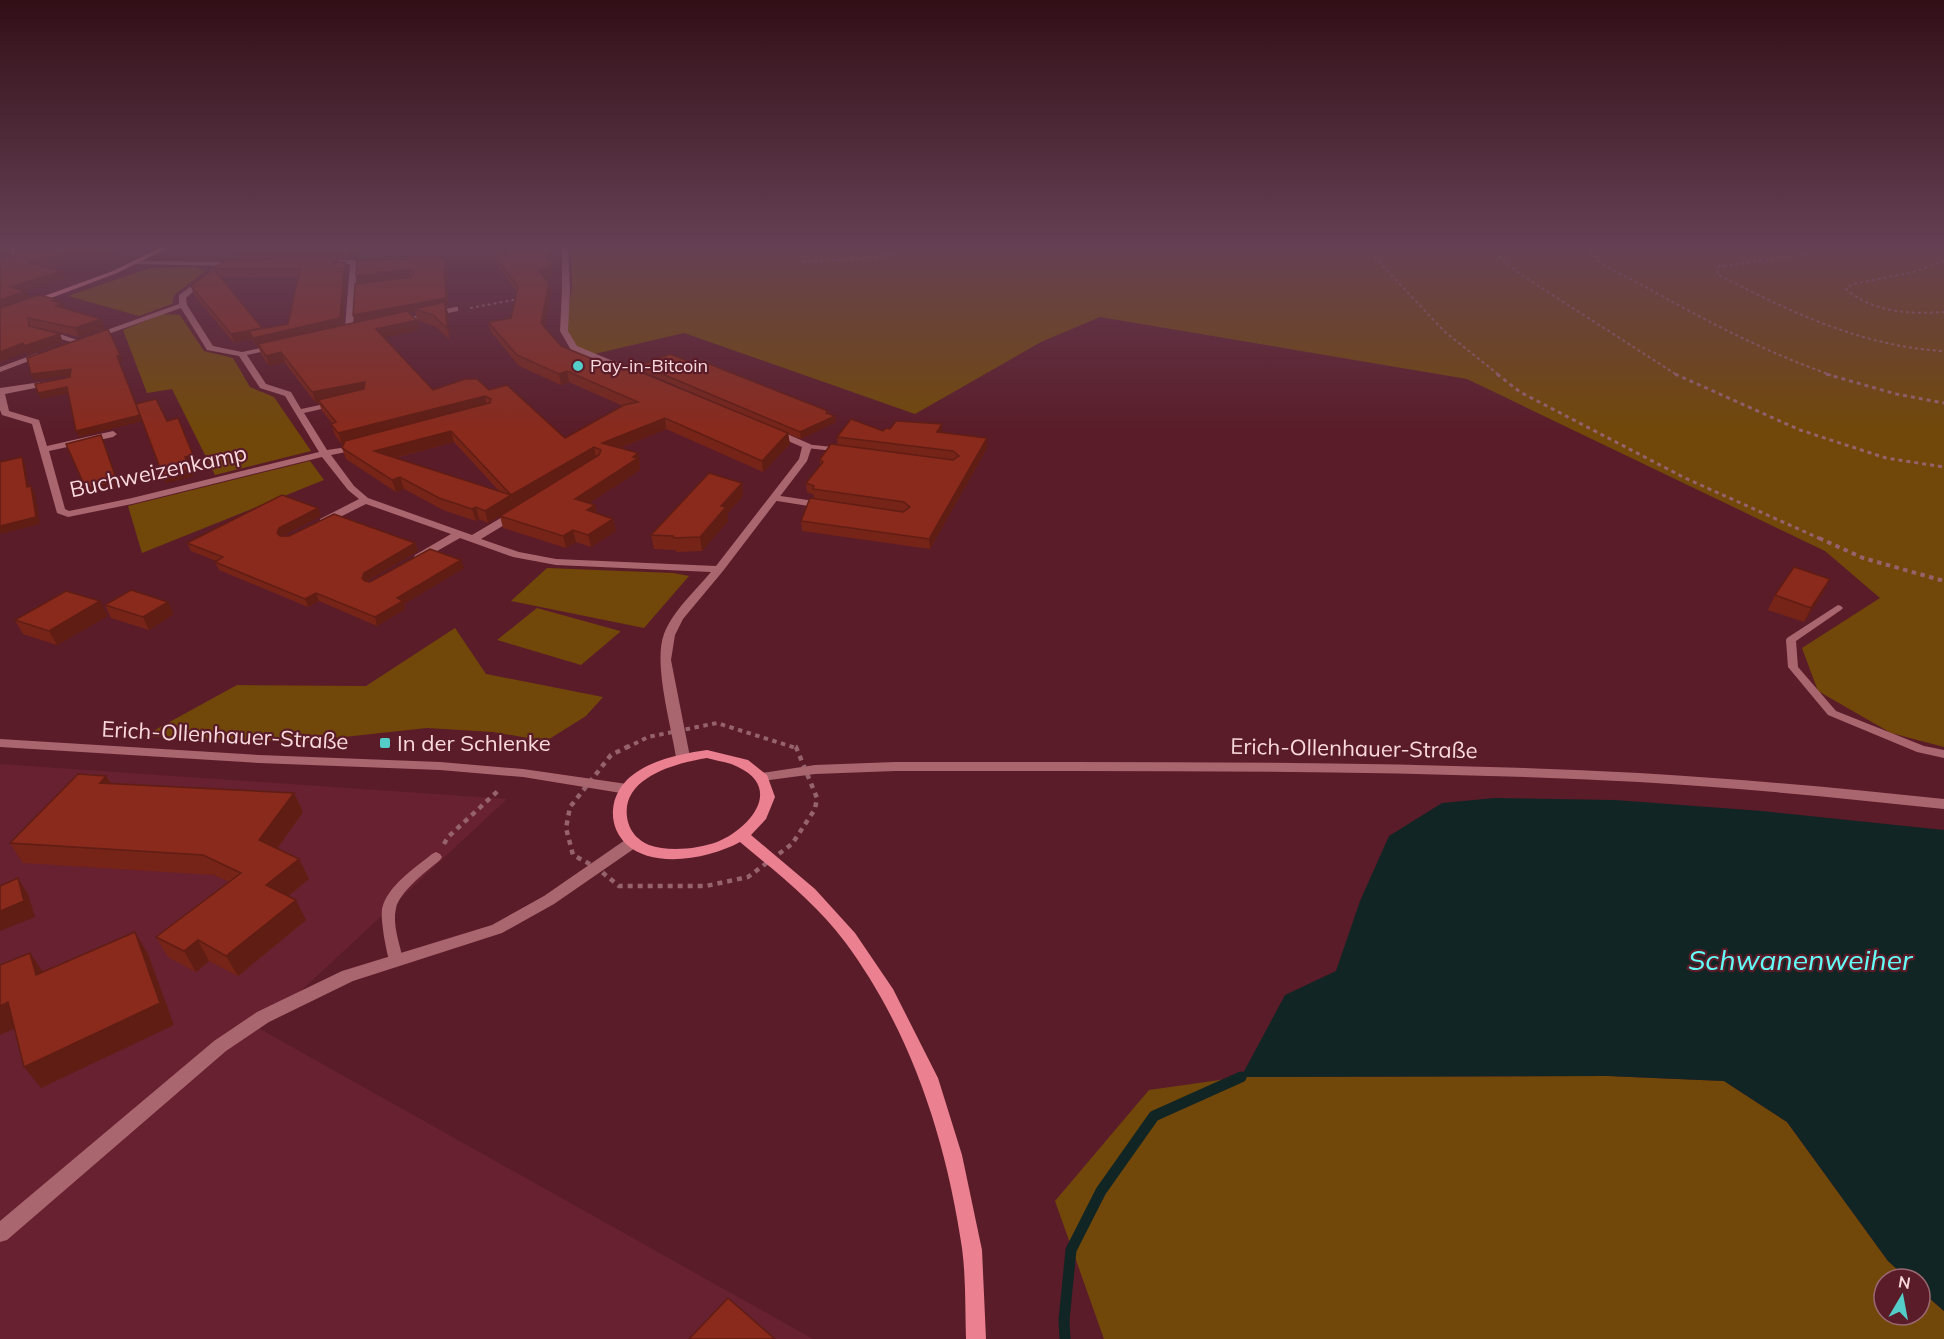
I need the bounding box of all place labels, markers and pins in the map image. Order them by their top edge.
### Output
place label: Pay-in-Bitcoin [590,354,708,377]
marker: Pay-in-Bitcoin [571,359,585,373]
place label: In der Schlenke [397,729,551,757]
marker: In der Schlenke [378,736,392,750]

